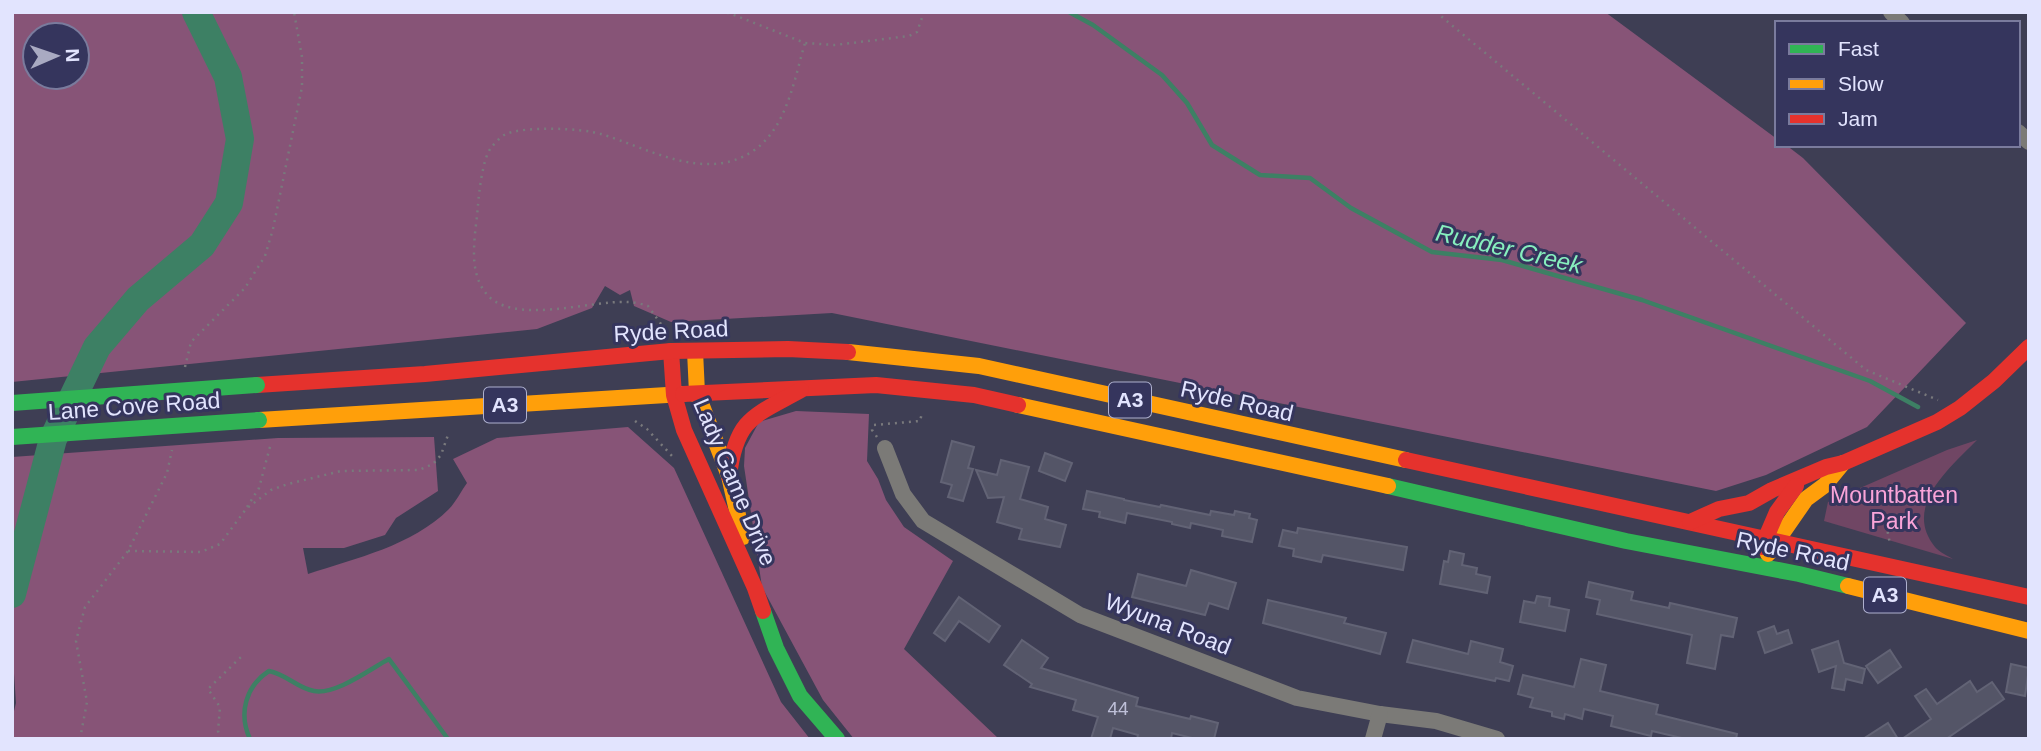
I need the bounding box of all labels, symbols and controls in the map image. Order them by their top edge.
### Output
north arrow [21,21,91,91]
legend [1775,21,2020,147]
text: Fast [1838,37,1879,60]
text: N [62,48,83,63]
text: Slow [1838,72,1884,95]
text: Jam [1838,107,1878,130]
water label: Rudder Creek [1433,219,1587,279]
street label: Ryde Road [613,315,729,347]
street label: Ryde Road [1178,375,1296,427]
road number: A3 [1109,382,1151,418]
street label: Lane Cove Road [47,387,221,425]
road number: A3 [484,388,526,422]
street label: Lady Game Drive [688,395,782,569]
park label: Mountbatten Park [1830,482,1958,534]
street label: Ryde Road [1734,526,1852,576]
road number: A3 [1864,578,1906,612]
street label: Wyuna Road [1101,588,1235,660]
house number: 44 [1107,698,1129,719]

